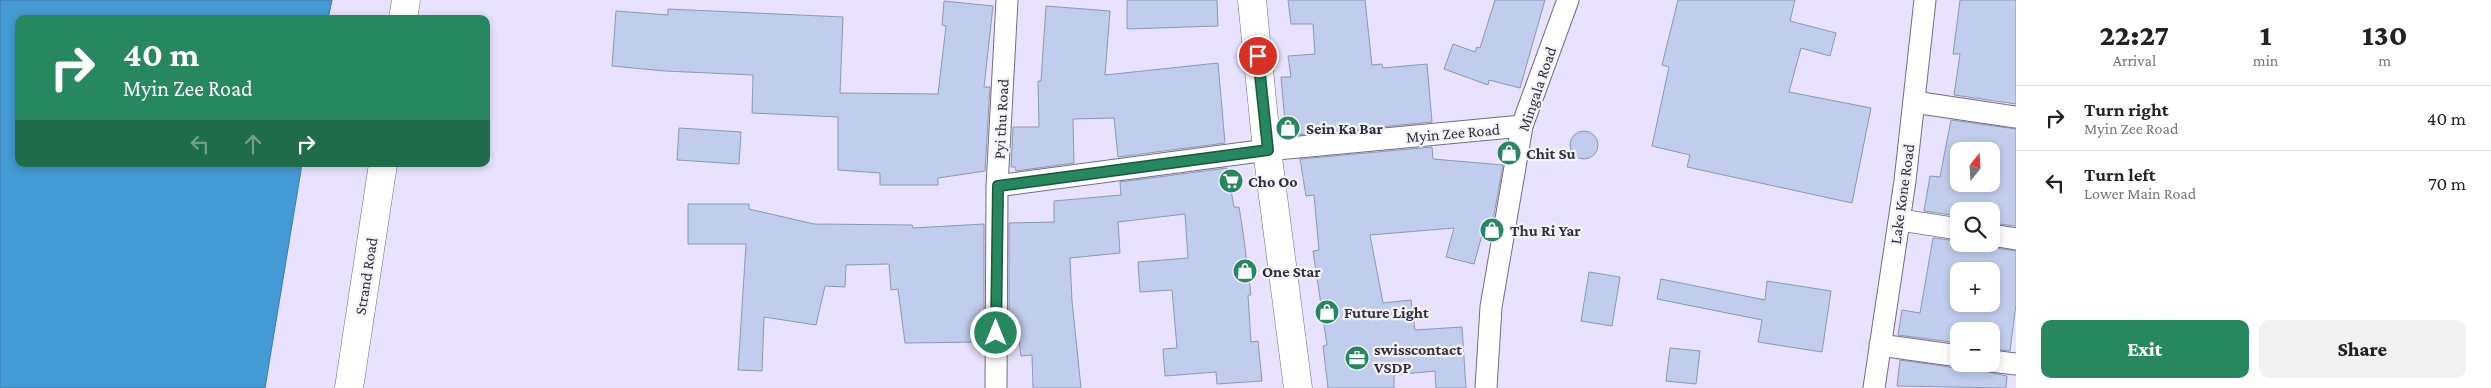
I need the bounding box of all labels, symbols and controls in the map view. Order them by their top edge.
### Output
text: 22:27 [2100,18,2169,51]
text: 1 [2260,18,2271,51]
text: 130 [2362,18,2407,51]
icon: right [40,35,105,100]
text: 40 m [123,35,200,74]
pin [1237,35,1279,77]
icon: arrive [1244,42,1272,70]
street label: Mingala Road [1515,44,1561,134]
text: Arrival [2113,52,2156,69]
text: min [2253,52,2278,69]
text: m [2378,52,2391,69]
text: Myin Zee Road [123,76,253,101]
street label: Pyi thu Road [990,78,1013,160]
text: Turn right [2084,99,2169,120]
icon: right [2041,104,2069,132]
text: 40 m [2427,108,2466,129]
shop icon: Sein Ka Bar [1275,115,1301,141]
place label: Sein Ka Bar [1306,120,1383,137]
street label: Myin Zee Road [1405,120,1501,147]
text: Myin Zee Road [2084,120,2178,137]
icon: left [186,130,214,158]
icon: ahead [239,130,267,158]
icon: right [292,130,320,158]
shop icon: Chit Su [1496,140,1522,166]
street label: Lake Kone Road [1887,142,1918,245]
north arrow [1950,142,2000,192]
map controls [1950,142,2000,372]
place label: Chit Su [1526,145,1575,162]
text: Turn left [2084,164,2156,185]
supermarket icon: Cho Oo [1218,168,1244,194]
icon: left [2041,169,2069,197]
place label: Cho Oo [1248,173,1298,190]
text: 70 m [2428,173,2466,194]
text: Lower Main Road [2084,185,2196,202]
button: search [1950,202,2000,252]
shop icon: Thu Ri Yar [1479,217,1505,243]
place label: Thu Ri Yar [1510,222,1581,239]
street label: Strand Road [352,236,381,316]
shop icon: One Star [1232,258,1258,284]
button: + [1950,262,2000,312]
place label: One Star [1262,263,1321,280]
shop icon: Future Light [1314,299,1340,325]
place label: Future Light [1344,304,1429,321]
position arrow [969,306,1021,358]
button: Exit [2041,320,2249,378]
button: Share [2259,320,2466,378]
button: − [1950,322,2000,372]
place label: swisscontact VSDP [1373,341,1462,376]
office icon: swisscontact VSDP [1344,345,1370,371]

